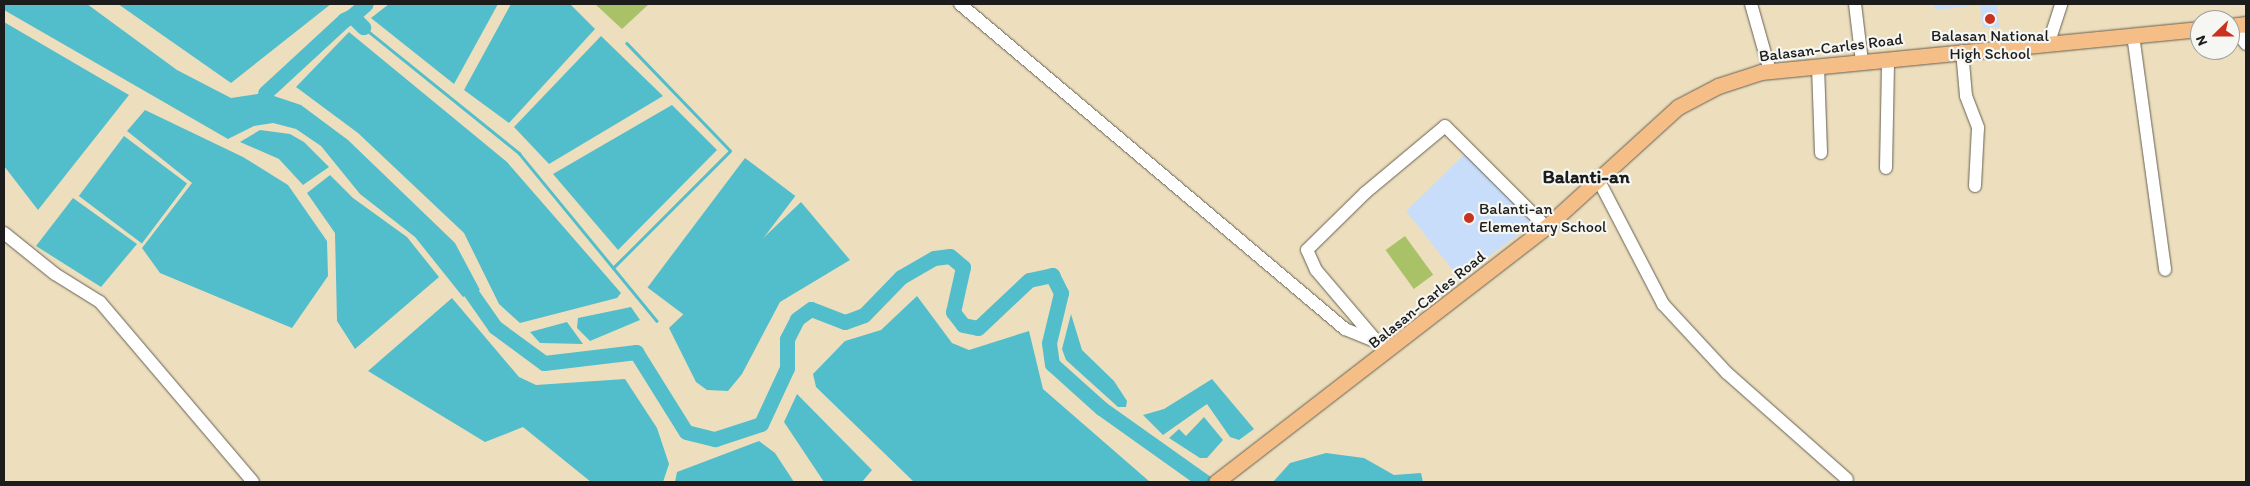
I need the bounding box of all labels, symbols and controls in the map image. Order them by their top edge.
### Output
north arrow [2190,10,2240,60]
marker: Balasan National High School [1984,13,1996,25]
place label: Balasan National High School [1931,26,2049,64]
street label: Balasan-Carles Road [1758,30,1904,66]
text: N [2192,33,2211,48]
district label: Balanti-an [1542,166,1630,188]
place label: Balanti-an Elementary School [1479,199,1607,237]
marker: Balanti-an Elementary School [1463,212,1475,224]
street label: Balasan-Carles Road [1365,247,1489,353]

